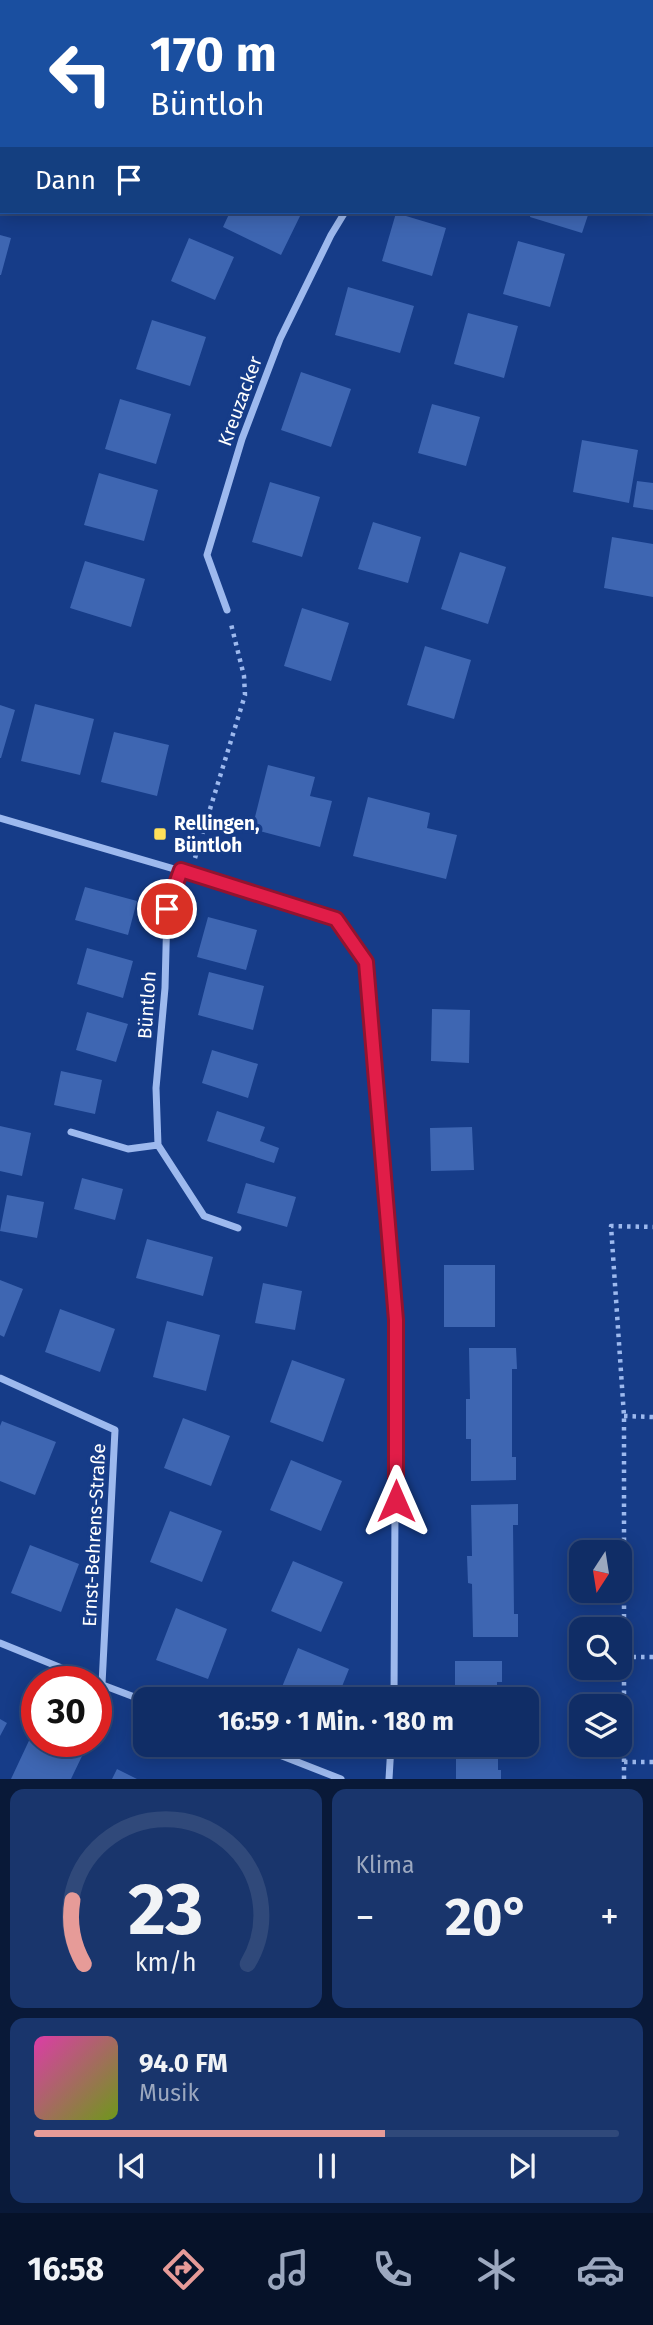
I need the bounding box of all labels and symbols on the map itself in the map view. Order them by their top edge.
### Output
street label: Kreuzacker [213,352,267,449]
place label: Rellingen, Büntloh [174,812,260,857]
marker: Rellingen, Büntloh [152,826,168,842]
pin [137,879,197,939]
street label: Büntloh [133,970,161,1040]
street label: Ernst-Behrens-Straße [78,1443,110,1627]
position arrow [359,1464,433,1538]
north arrow [569,1540,632,1603]
speed limit sign: 30 [21,1666,112,1757]

